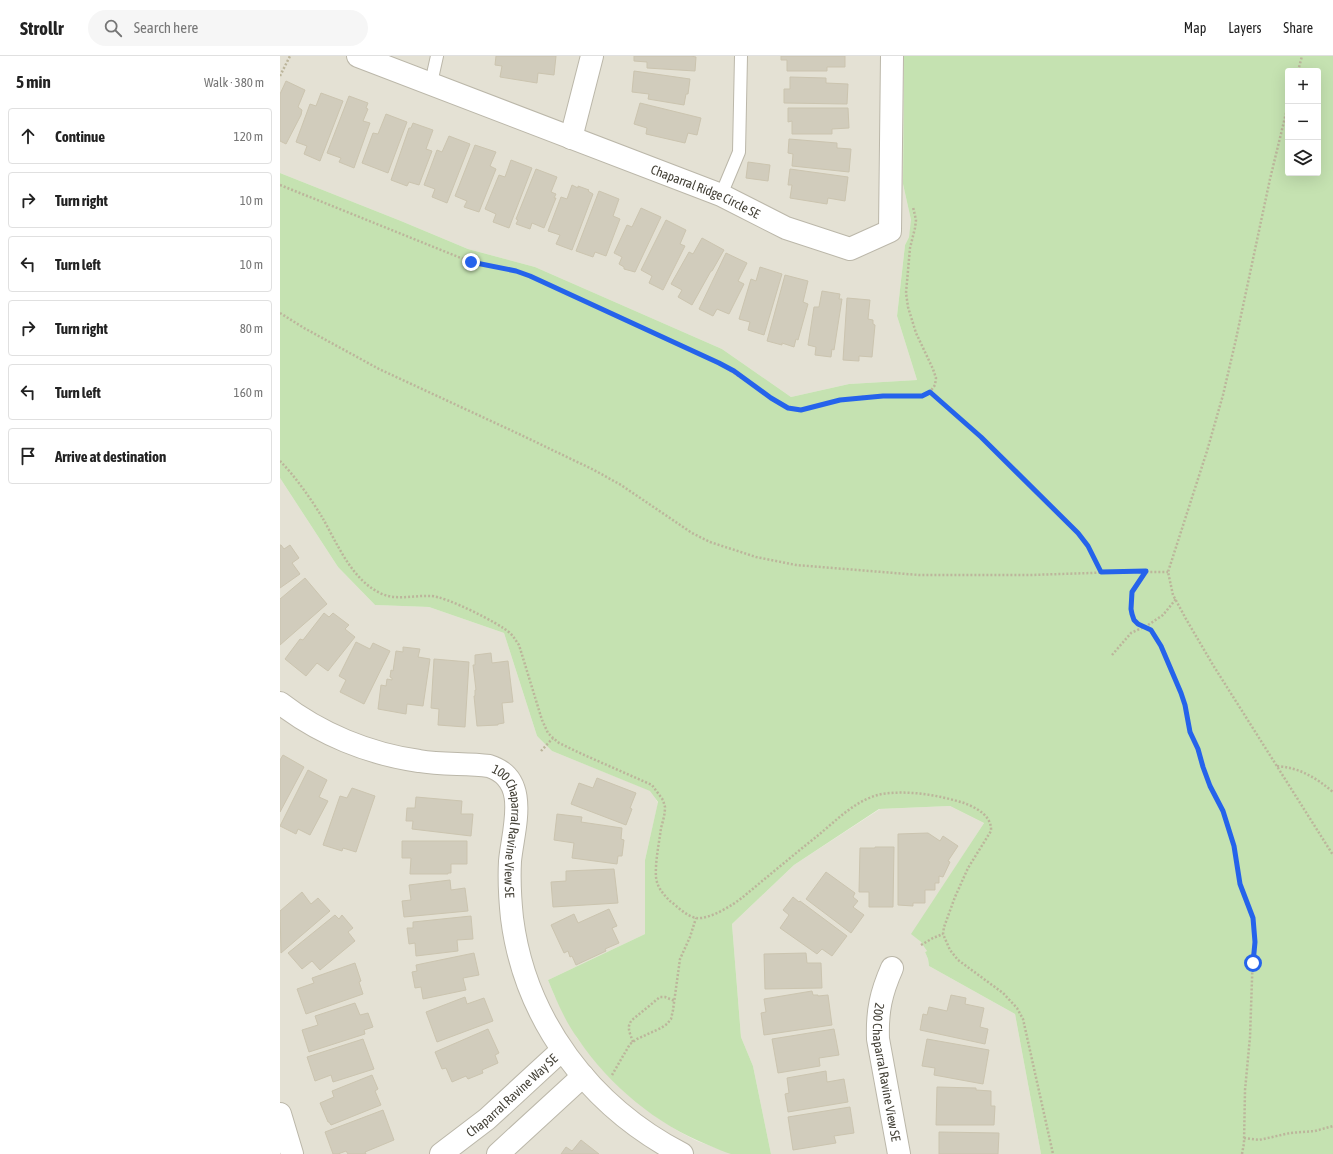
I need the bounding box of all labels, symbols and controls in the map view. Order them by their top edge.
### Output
search box [88,10,368,46]
text: Strollr [20,17,64,39]
icon: search [102,17,124,39]
text: Search here [134,19,198,36]
text: Map [1184,20,1206,36]
text: Layers [1228,20,1261,36]
text: Share [1283,20,1313,36]
map controls [1285,68,1321,176]
button: + [1285,68,1321,104]
text: 5 min [16,72,51,92]
text: Walk · 380 m [204,75,264,90]
button: − [1285,104,1321,140]
icon: ahead [17,125,39,147]
text: Continue [55,128,105,145]
text: 120 m [234,129,263,144]
button: layers [1285,140,1321,176]
street label: Chaparral Ridge Circle SE [649,162,763,222]
icon: right [17,189,39,211]
text: Turn right [55,192,108,209]
text: 10 m [240,193,263,208]
icon: left [17,253,39,275]
route end [462,253,480,271]
text: Turn left [55,256,101,273]
text: 10 m [240,257,263,272]
icon: right [17,317,39,339]
text: Turn right [55,320,108,337]
text: 80 m [240,321,263,336]
icon: left [17,381,39,403]
text: Turn left [55,384,101,401]
text: 160 m [234,385,263,400]
icon: arrive [17,445,39,467]
text: Arrive at destination [55,448,166,465]
street label: 100 Chaparral Ravine View SE [490,761,523,899]
route start [1244,954,1262,972]
street label: 200 Chaparral Ravine View SE [870,1002,904,1143]
street label: Chaparral Ravine Way SE [463,1051,561,1140]

